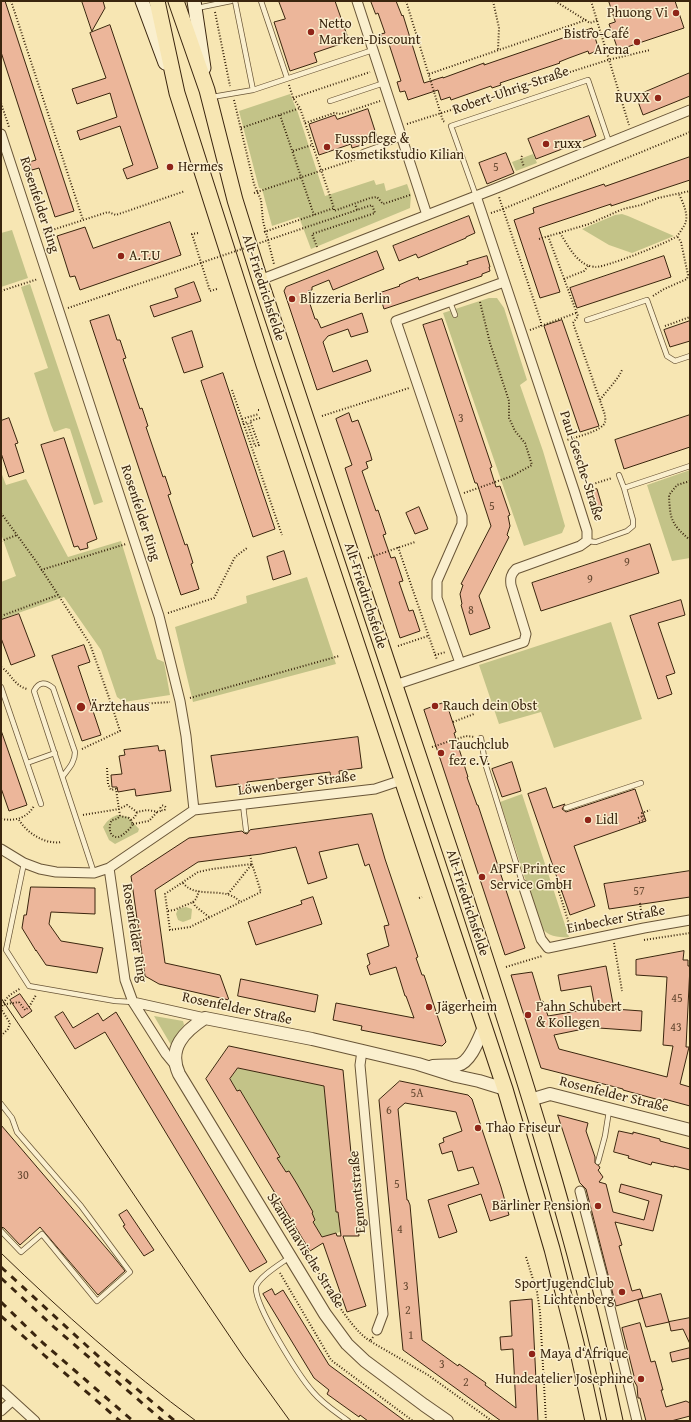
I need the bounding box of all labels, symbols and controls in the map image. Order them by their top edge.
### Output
place label: Phuong Vi [607,5,668,21]
marker: Phuong Vi [671,8,681,18]
place label: Netto Marken-Discount [319,16,421,48]
place label: Bistro-Café Arena [564,26,629,58]
marker: Netto Marken-Discount [306,27,316,37]
marker: Bistro-Café Arena [632,37,642,47]
street label: Robert-Uhrig-Straße [451,63,571,119]
place label: RUXX [615,90,650,106]
marker: RUXX [653,93,663,103]
place label: Fusspflege & Kosmetikstudio Kilian [335,131,464,164]
place label: ruxx [554,136,582,152]
marker: ruxx [541,139,551,149]
marker: Fusspflege & Kosmetikstudio Kilian [322,142,332,152]
street label: Rosenfelder Ring [16,155,62,255]
place label: Hermes [178,159,223,175]
house number: 5 [493,161,499,175]
marker: Hermes [165,162,175,172]
street label: Alt-Friedrichsfelde [238,233,288,343]
place label: A.T.U [129,248,160,264]
marker: A.T.U [116,251,126,261]
place label: Blizzeria Berlin [300,291,390,307]
marker: Blizzeria Berlin [287,294,297,304]
street label: Paul-Gesche-Straße [555,409,607,523]
house number: 3 [458,412,464,426]
street label: Rosenfelder Ring [117,463,163,563]
house number: 5 [489,500,495,514]
street label: Alt-Friedrichsfelde [340,541,390,651]
house number: 9 [624,556,630,570]
house number: 9 [587,573,593,587]
house number: 8 [468,604,474,618]
place label: Rauch dein Obst [443,698,537,714]
place label: Ärztehaus [90,699,150,715]
marker: Ärztehaus [75,701,87,713]
marker: Rauch dein Obst [430,701,440,711]
place label: Tauchclub fez e.V. [449,737,509,770]
marker: Tauchclub fez e.V. [436,748,446,758]
street label: Löwenberger Straße [237,768,357,800]
place label: Lidl [596,812,618,828]
marker: Lidl [583,815,593,825]
street label: Alt-Friedrichsfelde [442,848,492,958]
place label: APSF Printec Service GmbH [490,861,572,894]
marker: APSF Printec Service GmbH [477,872,487,882]
street label: Rosenfelder Ring [118,882,150,984]
house number: 57 [633,885,645,899]
street label: Einbecker Straße [565,902,667,938]
street label: Rosenfelder Straße [181,989,293,1029]
house number: 45 [671,992,683,1006]
place label: Jägerheim [437,999,497,1015]
place label: Pahn Schubert & Kollegen [536,999,622,1032]
marker: Jägerheim [424,1002,434,1012]
marker: Pahn Schubert & Kollegen [523,1010,533,1020]
house number: 43 [670,1021,682,1035]
street label: Rosenfelder Straße [558,1073,670,1117]
house number: 5A [410,1087,424,1101]
house number: 6 [386,1104,392,1118]
place label: Thao Friseur [486,1120,561,1136]
marker: Thao Friseur [473,1123,483,1133]
street label: Egmontstraße [346,1150,370,1234]
house number: 30 [17,1169,29,1183]
house number: 5 [394,1178,400,1192]
street label: Skandinavische Straße [263,1190,347,1312]
place label: Bärliner Pension [492,1198,590,1214]
marker: Bärliner Pension [593,1201,603,1211]
house number: 4 [397,1223,403,1237]
place label: SportJugendClub Lichtenberg [515,1276,614,1308]
house number: 3 [403,1280,409,1294]
marker: SportJugendClub Lichtenberg [617,1287,627,1297]
house number: 2 [405,1304,411,1318]
house number: 1 [408,1329,414,1343]
place label: Maya d‘Afrique [540,1346,628,1362]
marker: Maya d‘Afrique [527,1349,537,1359]
house number: 3 [439,1358,445,1372]
place label: Hundeatelier Josephine [495,1371,633,1387]
marker: Hundeatelier Josephine [636,1374,646,1384]
house number: 2 [463,1376,469,1390]

